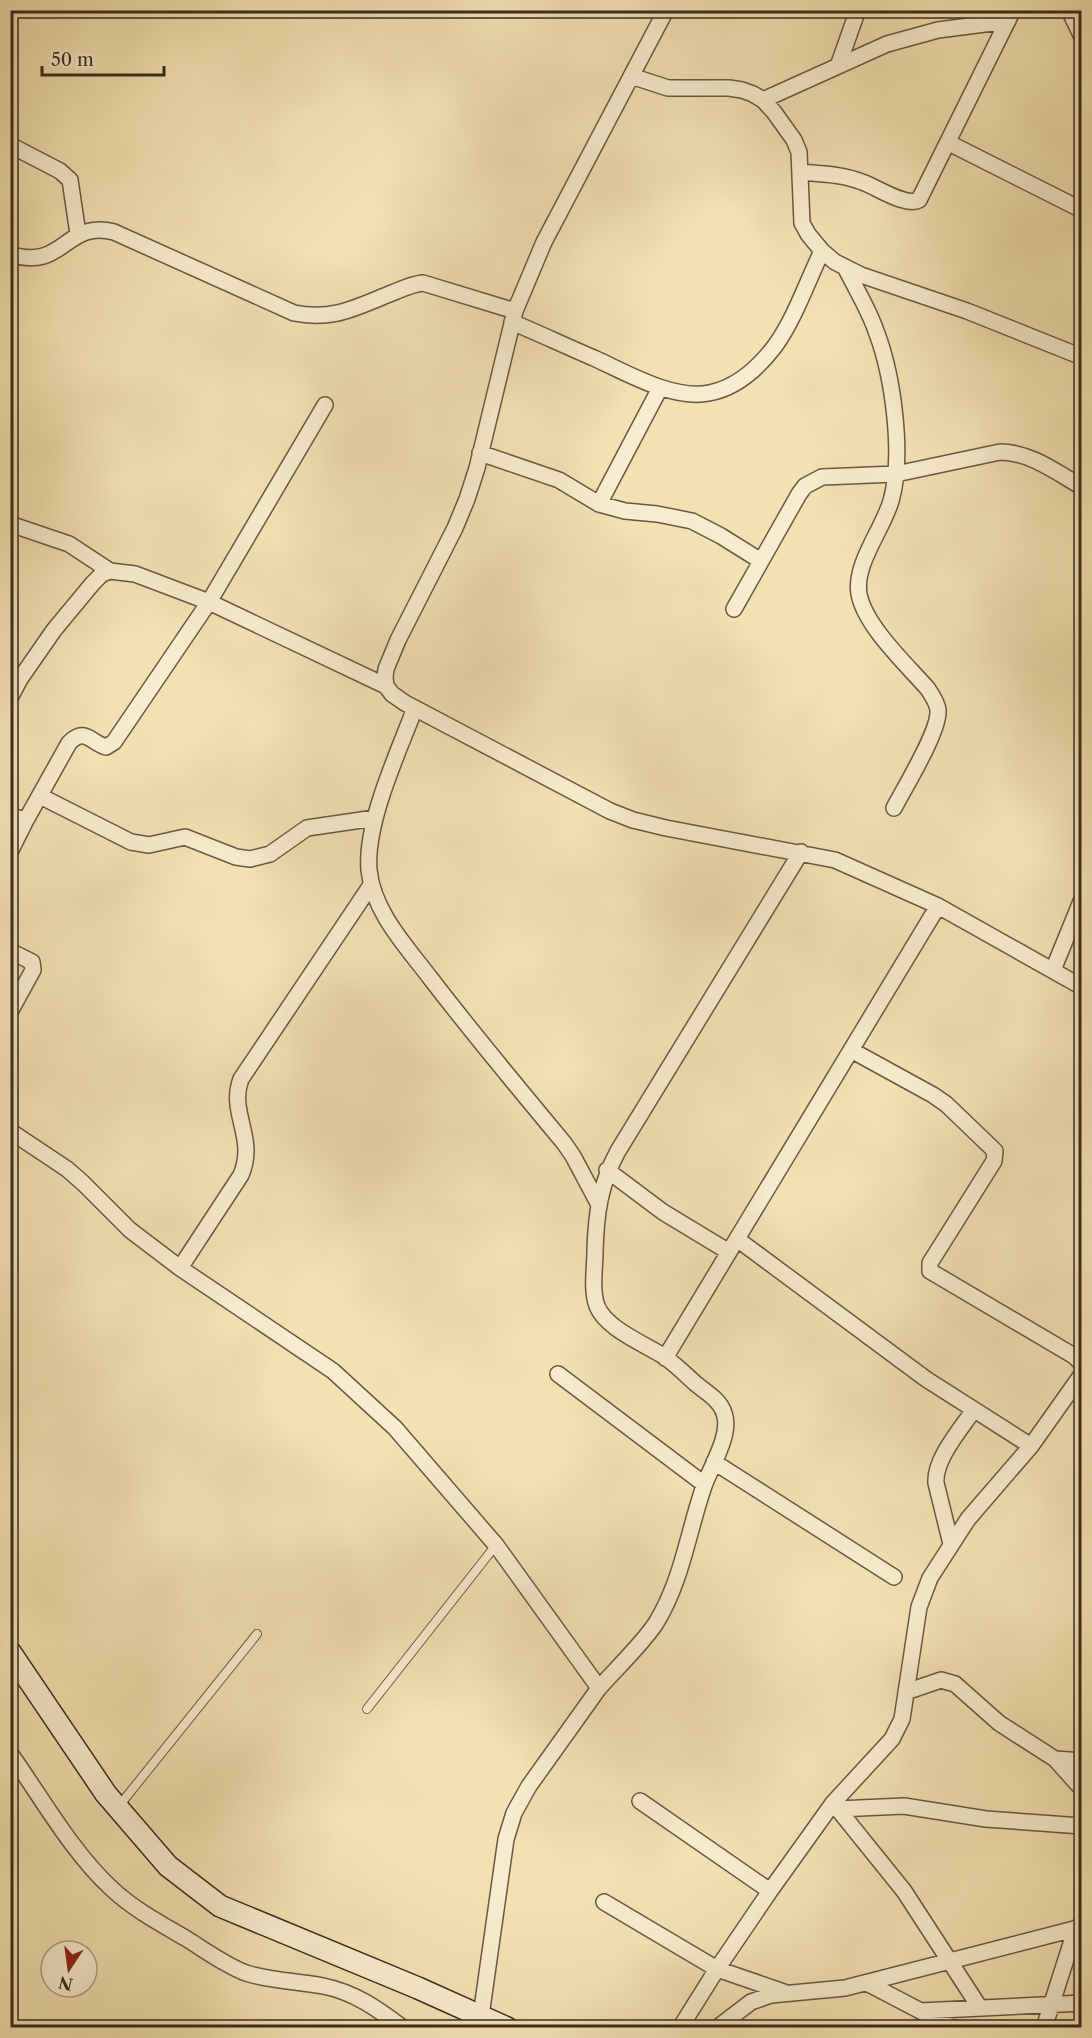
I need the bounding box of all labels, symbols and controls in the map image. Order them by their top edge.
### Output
scale bar [42,39,164,77]
text: 50 m [51,49,94,71]
north arrow [39,1939,99,1999]
text: N [57,1972,75,1995]

